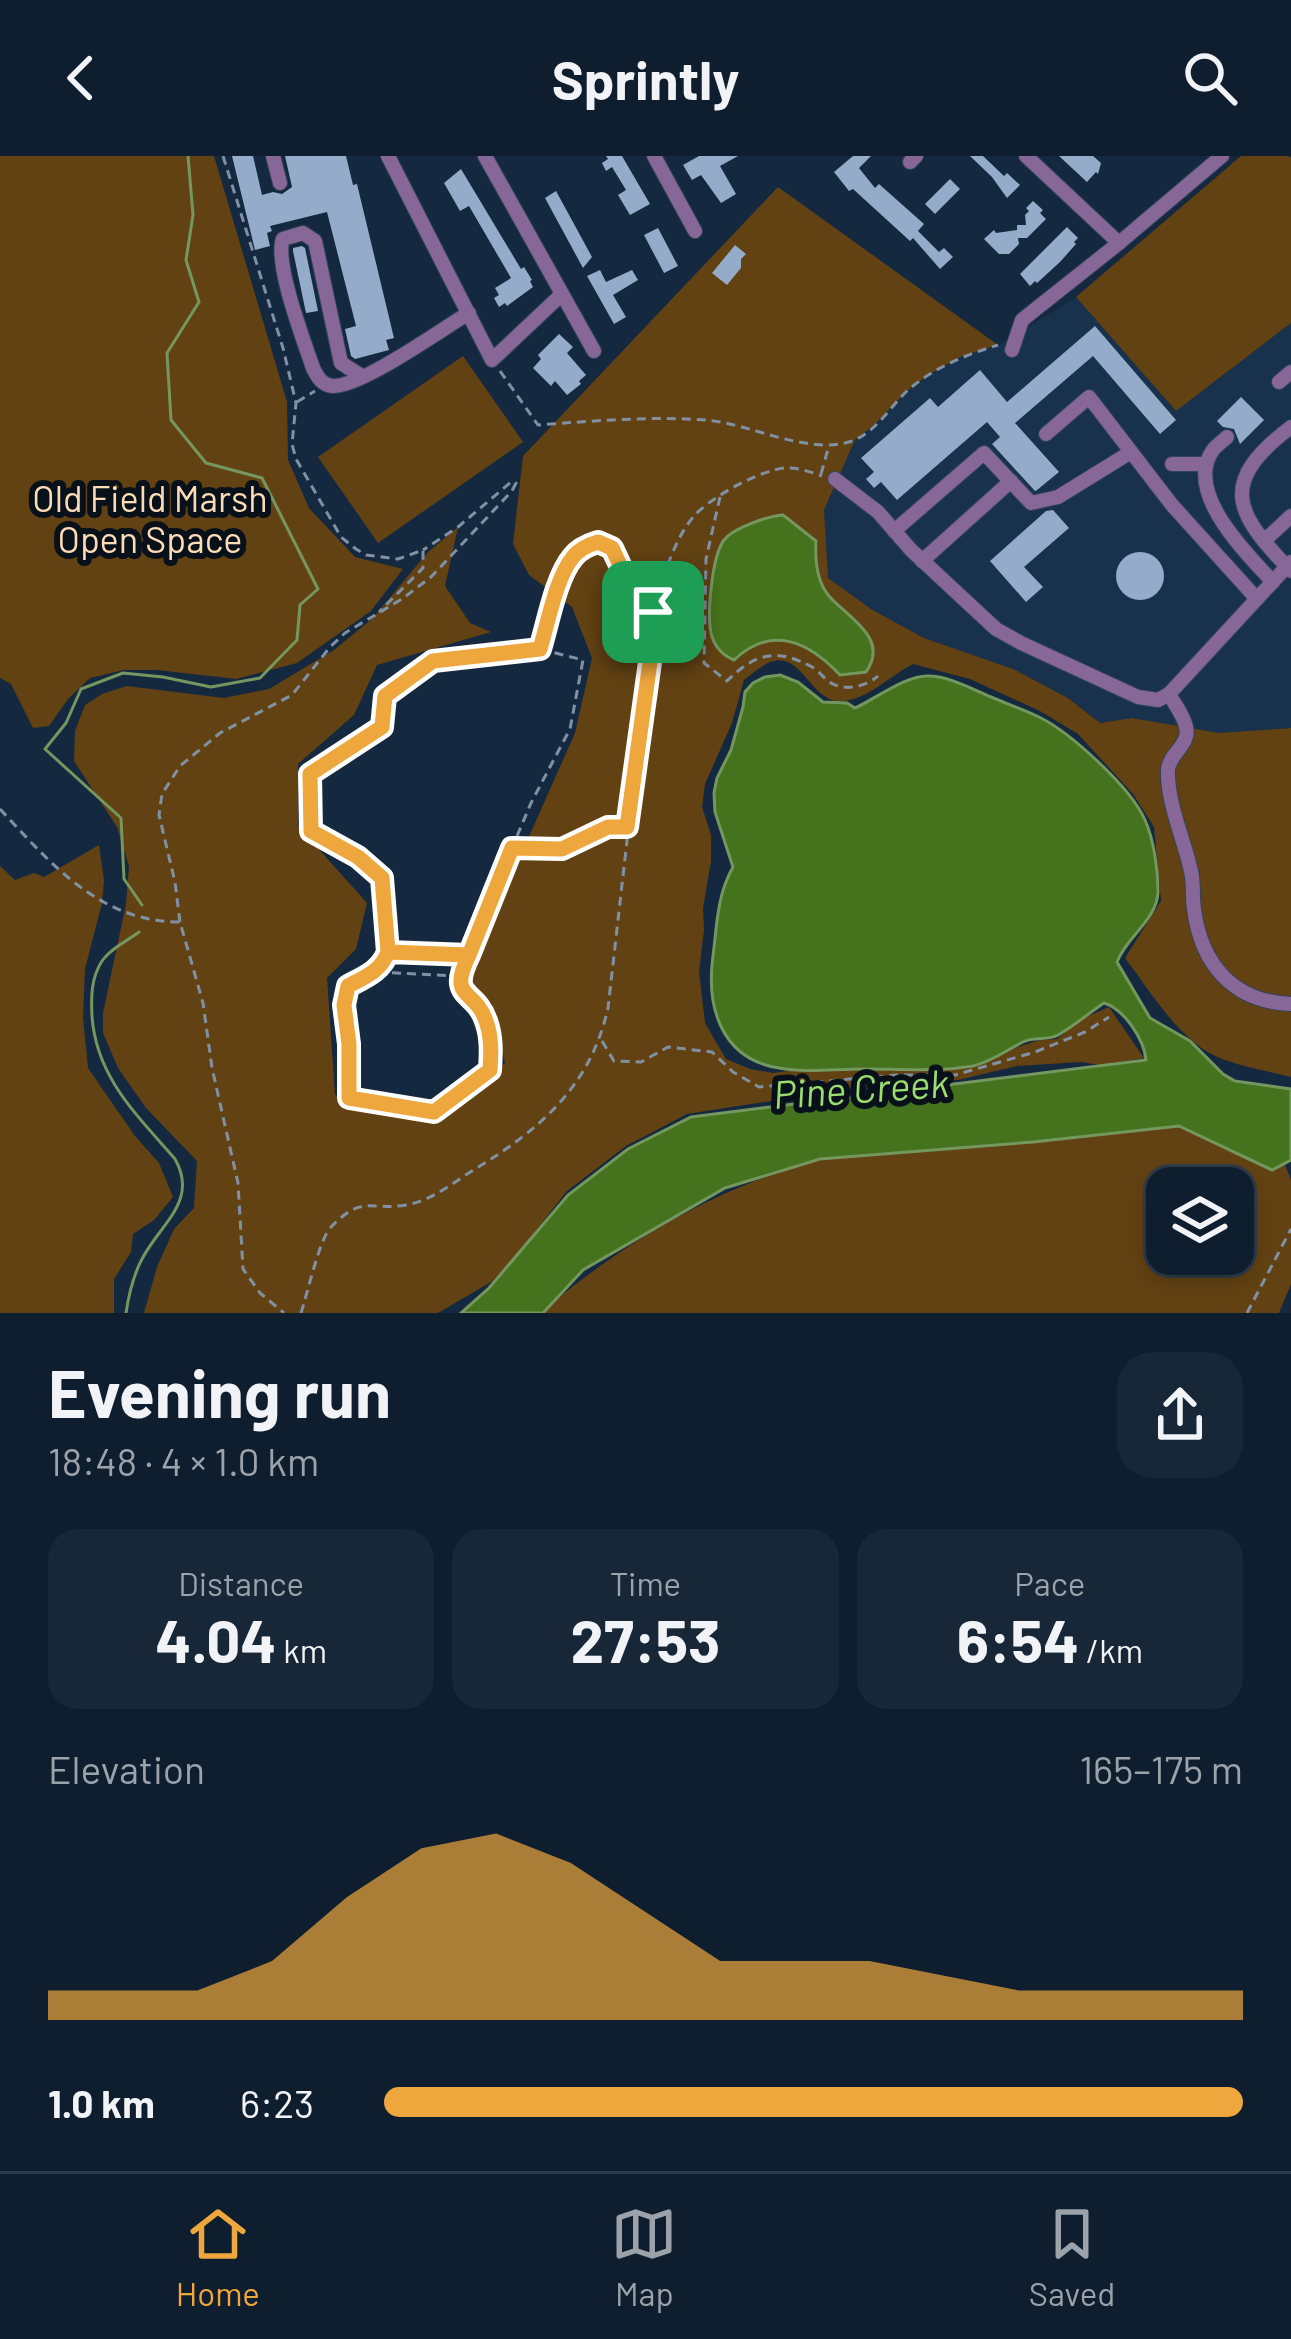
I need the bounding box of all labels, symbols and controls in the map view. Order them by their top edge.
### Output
icon: back [48,45,114,111]
icon: search [1177,45,1243,111]
text: Sprintly [552,46,739,111]
park label: Old Field Marsh Open Space [32,476,268,560]
pin [602,561,704,663]
icon: arrive [620,579,686,645]
water label: Pine Creek [772,1058,950,1117]
map controls [1146,1167,1254,1275]
button: layers [1146,1167,1254,1275]
text: Evening run [48,1352,391,1431]
button: share [1117,1352,1243,1478]
text: 18:48 · 4 × 1.0 km [48,1437,319,1484]
text: Distance [178,1563,304,1603]
text: Time [610,1563,681,1603]
text: Pace [1014,1563,1085,1603]
text: 4.04 [155,1603,277,1675]
text: 27:53 [571,1603,720,1675]
text: 6:54 [957,1603,1079,1675]
text: km [277,1630,327,1670]
text: /km [1079,1630,1143,1670]
text: Elevation [48,1745,205,1792]
text: 165–175 m [1079,1745,1243,1792]
text: 1.0 km [48,2079,155,2126]
text: 6:23 [240,2079,314,2126]
tab: Home [176,2201,260,2313]
tab: Map [611,2201,677,2313]
tab: Saved [1029,2201,1115,2313]

